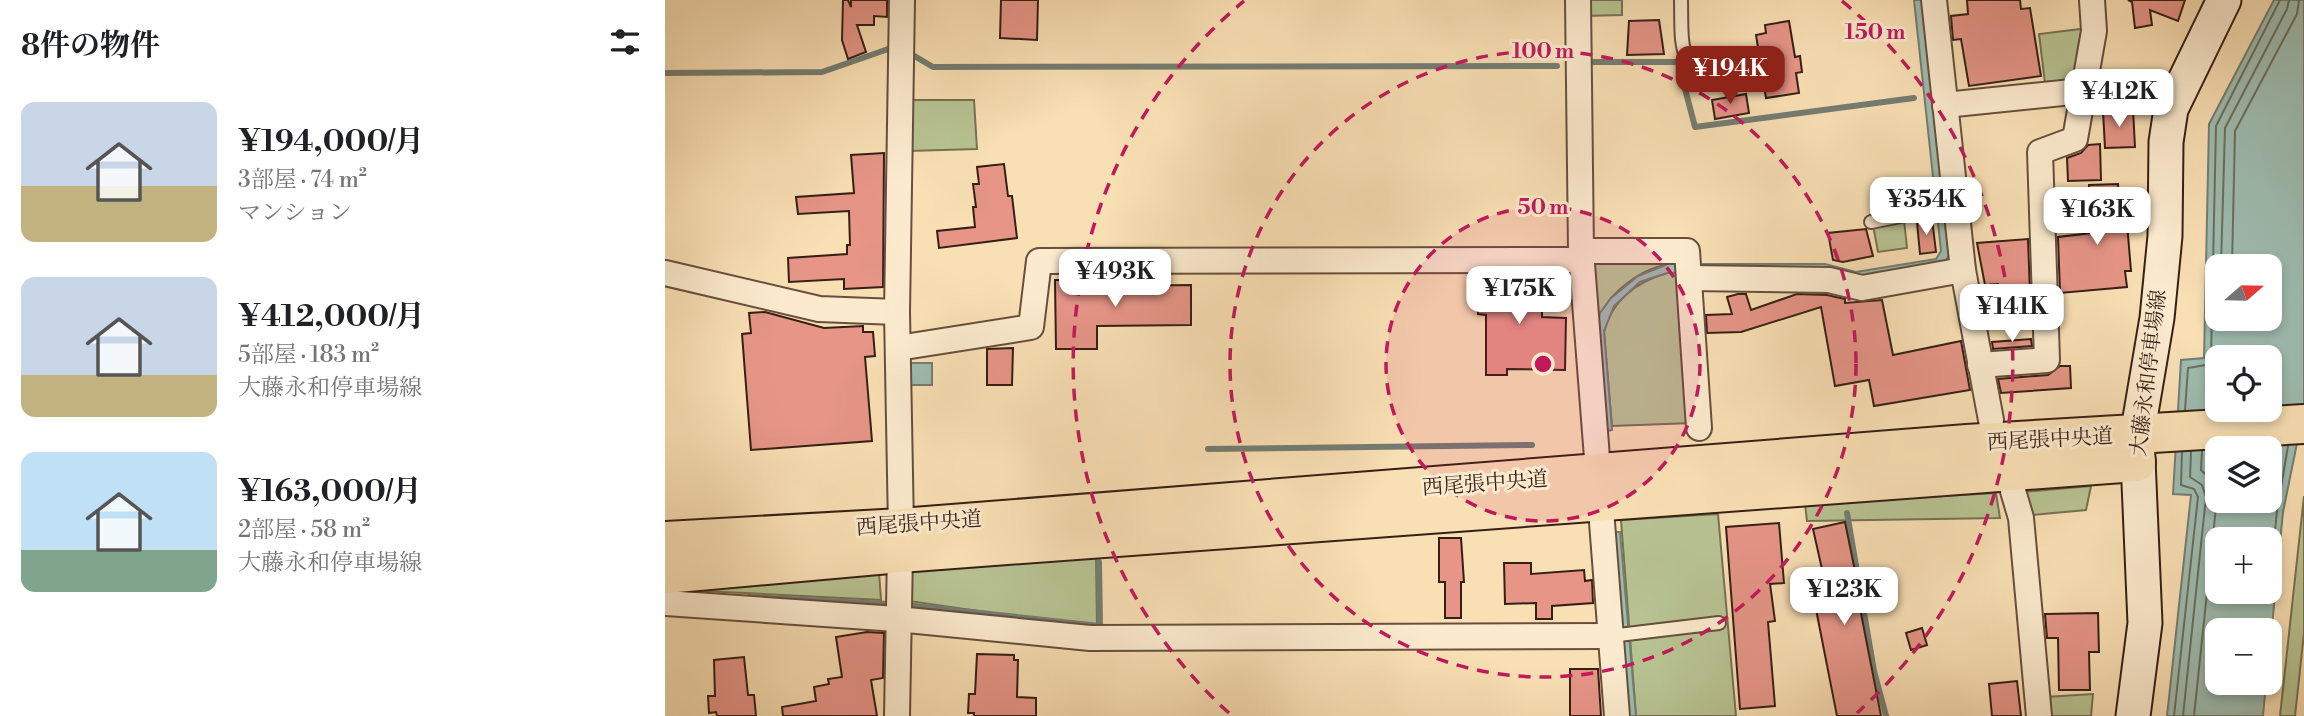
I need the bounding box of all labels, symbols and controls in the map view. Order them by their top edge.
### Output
text: 150 m [1845,20,1905,46]
icon: filters [606,23,644,61]
text: 8件の物件 [21,27,160,65]
text: 100 m [1512,39,1574,65]
pin: ¥194K [1681,46,1779,106]
text: ¥194K [1692,55,1768,83]
pin: ¥412K [2070,69,2168,129]
text: ¥412K [2080,78,2158,106]
text: ¥194,000/月 [238,123,424,161]
icon: home [77,130,161,214]
text: 3部屋 · 74 m² [238,166,367,194]
pin: ¥354K [1877,177,1975,237]
text: ¥354K [1886,186,1966,214]
pin: ¥163K [2048,188,2146,247]
text: 50 m [1518,195,1568,221]
text: ¥163K [2060,196,2134,224]
text: マンション [238,199,352,227]
pin: ¥493K [1066,250,1164,309]
north arrow [2205,254,2282,331]
map controls [2205,254,2282,695]
text: ¥493K [1075,258,1155,286]
pin: ¥175K [1470,266,1568,326]
text: ¥175K [1482,275,1556,303]
pin: ¥141K [1963,284,2061,344]
street label: 大藤永和停車場線 [2126,288,2172,458]
text: ¥141K [1976,293,2048,321]
text: ¥412,000/月 [238,298,425,336]
icon: home [77,305,161,389]
text: 5部屋 · 183 m² [238,341,379,369]
button: locate [2205,345,2282,422]
centre of rings [1531,352,1555,376]
text: 大藤永和停車場線 [238,374,422,402]
street label: 西尾張中央道 [1986,424,2114,456]
button: layers [2205,436,2282,513]
street label: 西尾張中央道 [1421,467,1549,501]
text: ¥163,000/月 [238,473,422,511]
icon: home [77,480,161,564]
street label: 西尾張中央道 [855,507,983,541]
text: 2部屋 · 58 m² [238,516,370,544]
button: + [2205,527,2282,604]
text: 大藤永和停車場線 [238,549,422,577]
pin: ¥123K [1795,568,1893,627]
text: ¥123K [1806,576,1882,604]
button: − [2205,618,2282,695]

